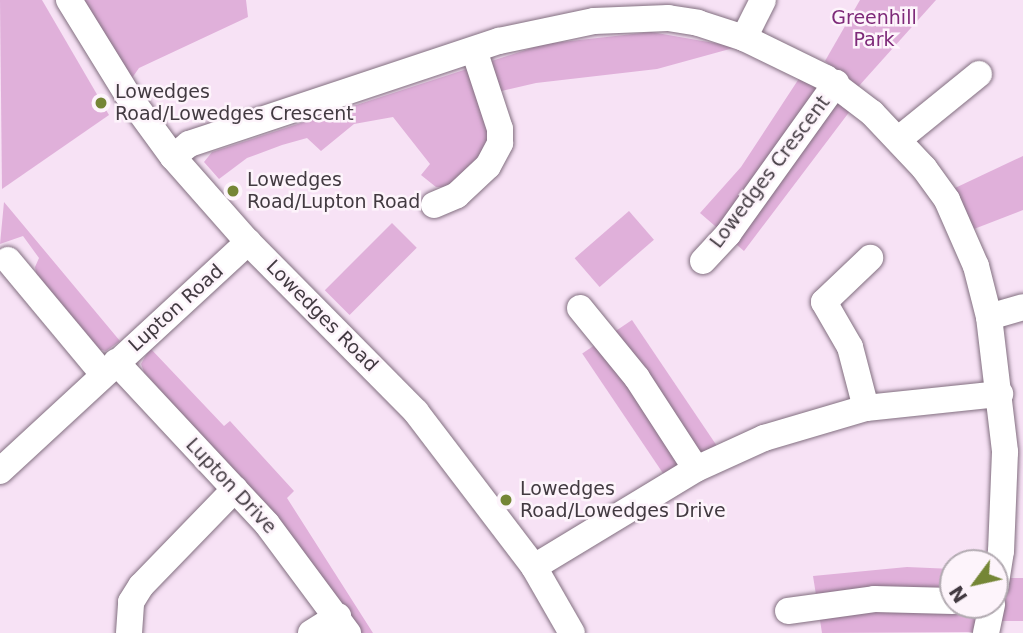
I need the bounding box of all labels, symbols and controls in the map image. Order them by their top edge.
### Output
park label: Greenhill Park [831,7,917,51]
place label: Lowedges Road/Lowedges Crescent [115,81,354,125]
street label: Lowedges Crescent [705,91,835,253]
marker: Lowedges Road/Lowedges Crescent [93,95,109,111]
place label: Lowedges Road/Lupton Road [247,169,420,213]
marker: Lowedges Road/Lupton Road [225,183,241,199]
street label: Lowedges Road [261,255,383,377]
street label: Lupton Road [124,260,228,356]
street label: Lupton Drive [181,434,281,538]
place label: Lowedges Road/Lowedges Drive [520,478,726,522]
marker: Lowedges Road/Lowedges Drive [498,492,514,508]
north arrow [939,549,1009,619]
text: N [945,582,972,607]

